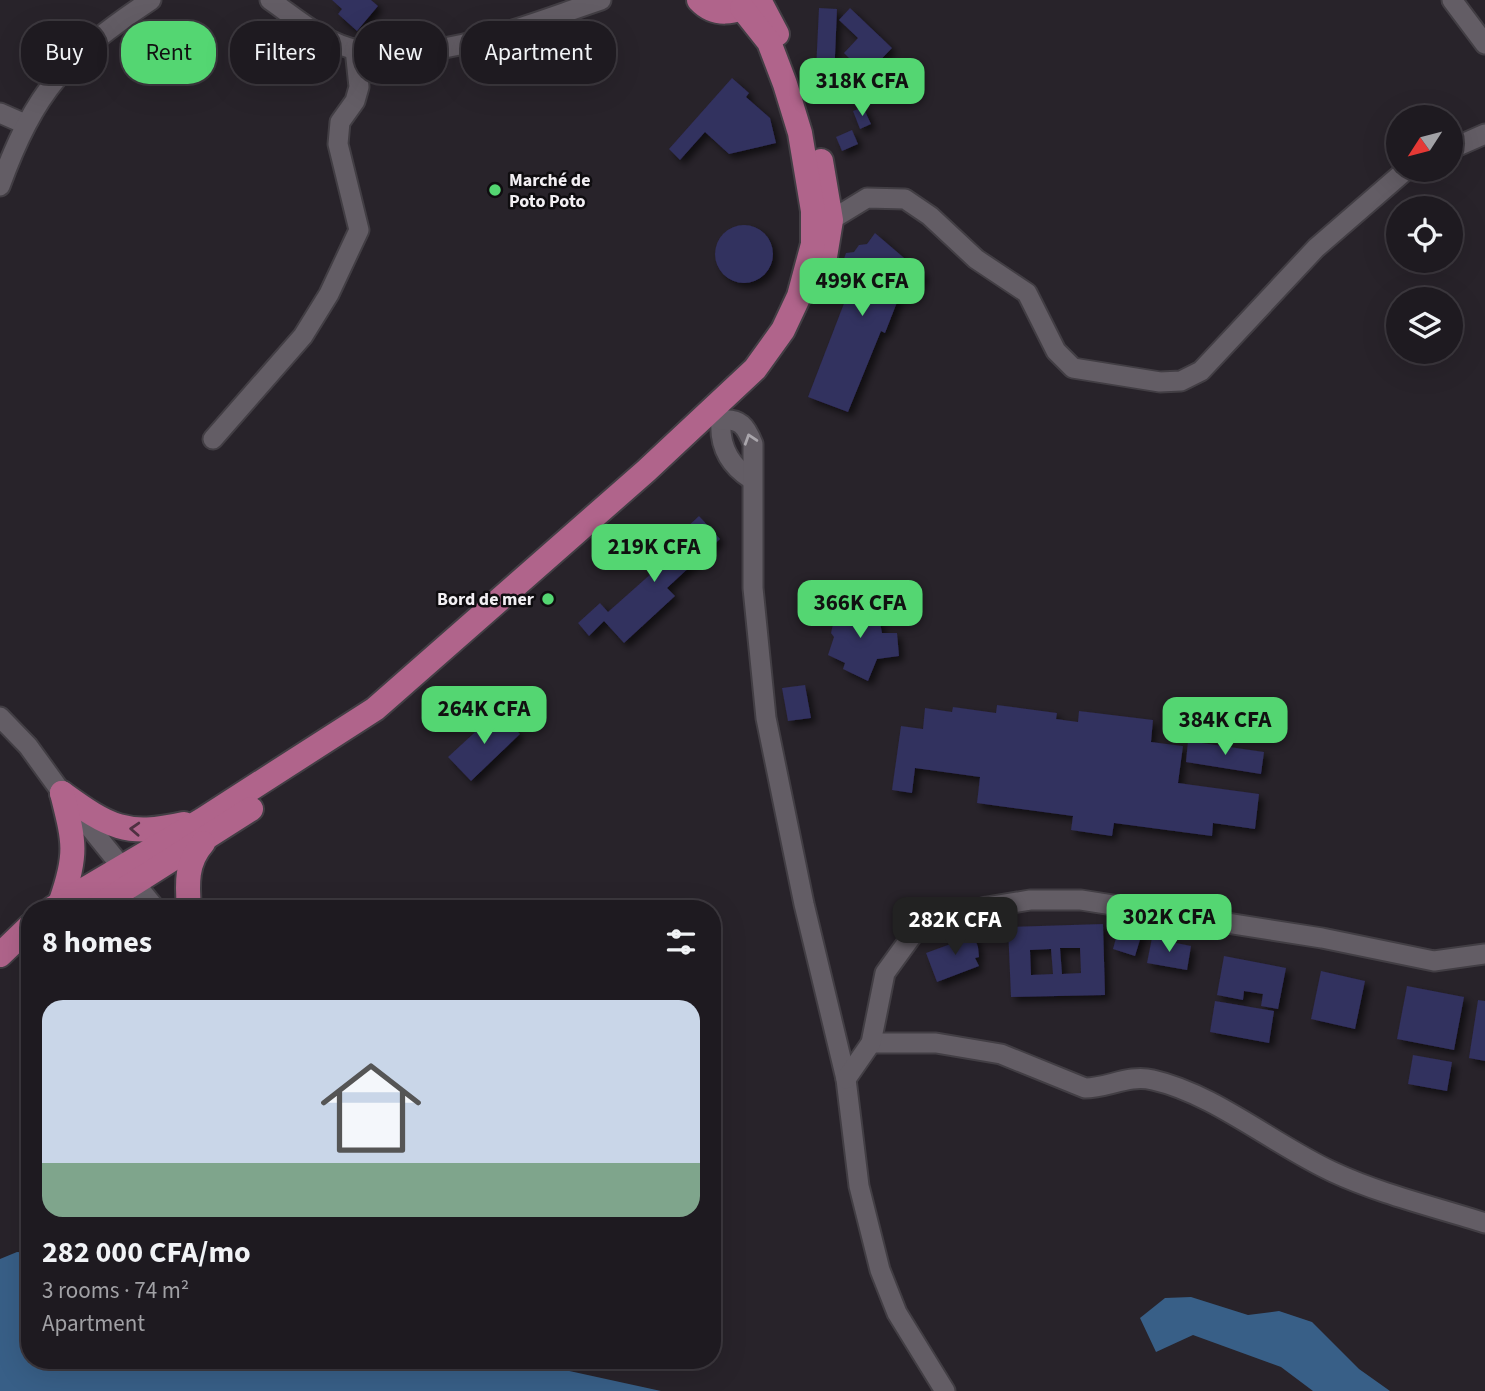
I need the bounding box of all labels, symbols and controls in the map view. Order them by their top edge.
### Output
chip: Buy [21,21,107,84]
chip: Rent [121,21,216,84]
chip: Filters [230,21,340,84]
chip: New [354,21,447,84]
chip: Apartment [461,21,616,84]
pin: 318K CFA [790,58,934,118]
text: 318K CFA [816,64,908,97]
north arrow [1386,105,1463,182]
map controls [1386,105,1463,364]
place label: Marché de Poto Poto [509,168,590,214]
marker: Marché de Poto Poto [487,182,503,198]
button: locate [1386,196,1463,273]
pin: 499K CFA [790,258,934,318]
text: 499K CFA [816,264,908,297]
button: layers [1386,287,1463,364]
one-way arrow [744,433,758,446]
pin: 219K CFA [582,524,726,584]
text: 219K CFA [608,530,700,563]
pin: 366K CFA [788,580,932,640]
text: 366K CFA [814,586,906,619]
place label: Bord de mer [437,587,535,612]
marker: Bord de mer [540,591,556,607]
pin: 264K CFA [412,686,556,746]
text: 264K CFA [438,692,530,725]
pin: 384K CFA [1153,698,1297,757]
text: 384K CFA [1179,703,1271,736]
one-way arrow [129,821,140,836]
pin: 302K CFA [1097,894,1241,954]
pin: 282K CFA [883,898,1027,957]
text: 302K CFA [1123,900,1215,933]
text: 282K CFA [909,903,1001,936]
text: 8 homes [42,921,152,964]
icon: filters [662,923,700,961]
icon: home [308,1045,434,1171]
text: 282 000 CFA/mo [42,1231,251,1274]
text: 3 rooms · 74 m² [42,1274,189,1307]
text: Apartment [42,1307,145,1340]

